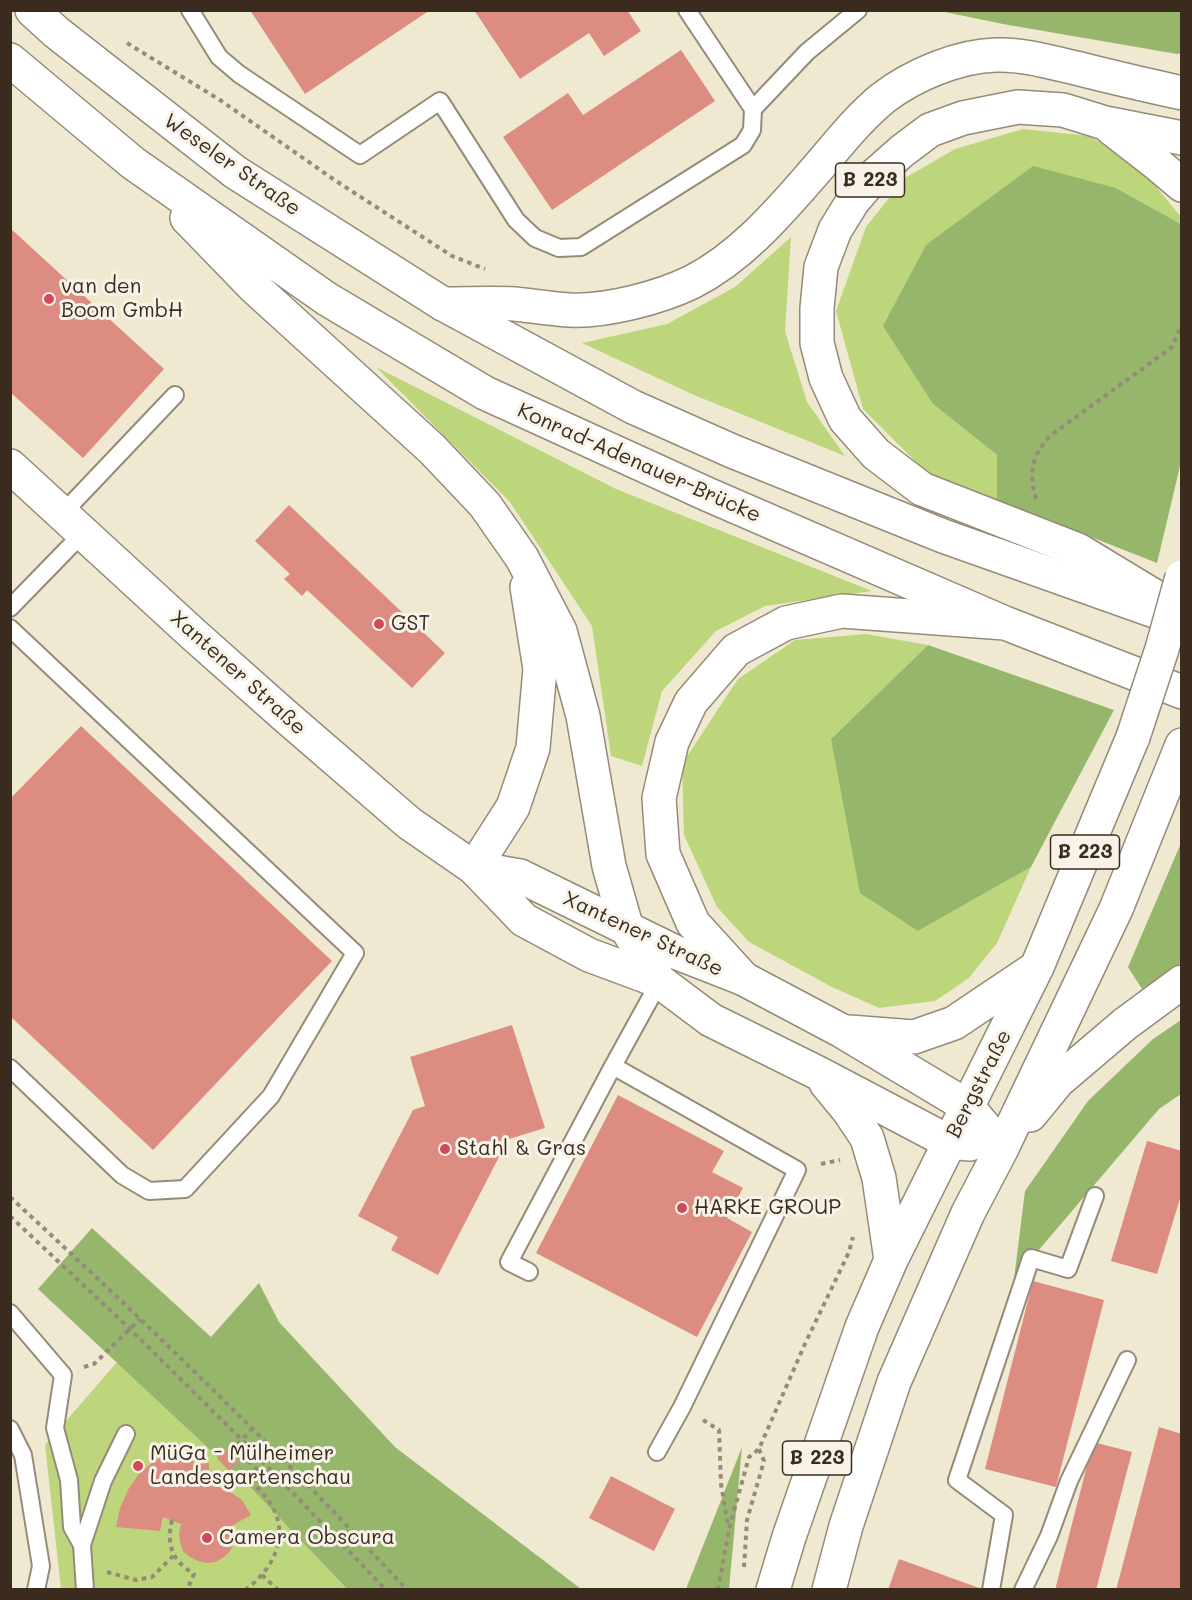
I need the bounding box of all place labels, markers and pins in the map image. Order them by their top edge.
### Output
place label: van den Boom GmbH [61,274,183,324]
marker: van den Boom GmbH [42,292,56,306]
place label: GST [391,611,430,637]
marker: GST [372,617,386,631]
place label: Stahl & Gras [457,1136,586,1162]
marker: Stahl & Gras [438,1142,452,1156]
place label: HARKE GROUP [694,1195,841,1221]
marker: HARKE GROUP [675,1201,689,1215]
place label: MüGa - Mülheimer Landesgartenschau [150,1441,351,1491]
marker: MüGa - Mülheimer Landesgartenschau [131,1459,145,1473]
place label: Camera Obscura [219,1525,395,1551]
marker: Camera Obscura [200,1531,214,1545]

